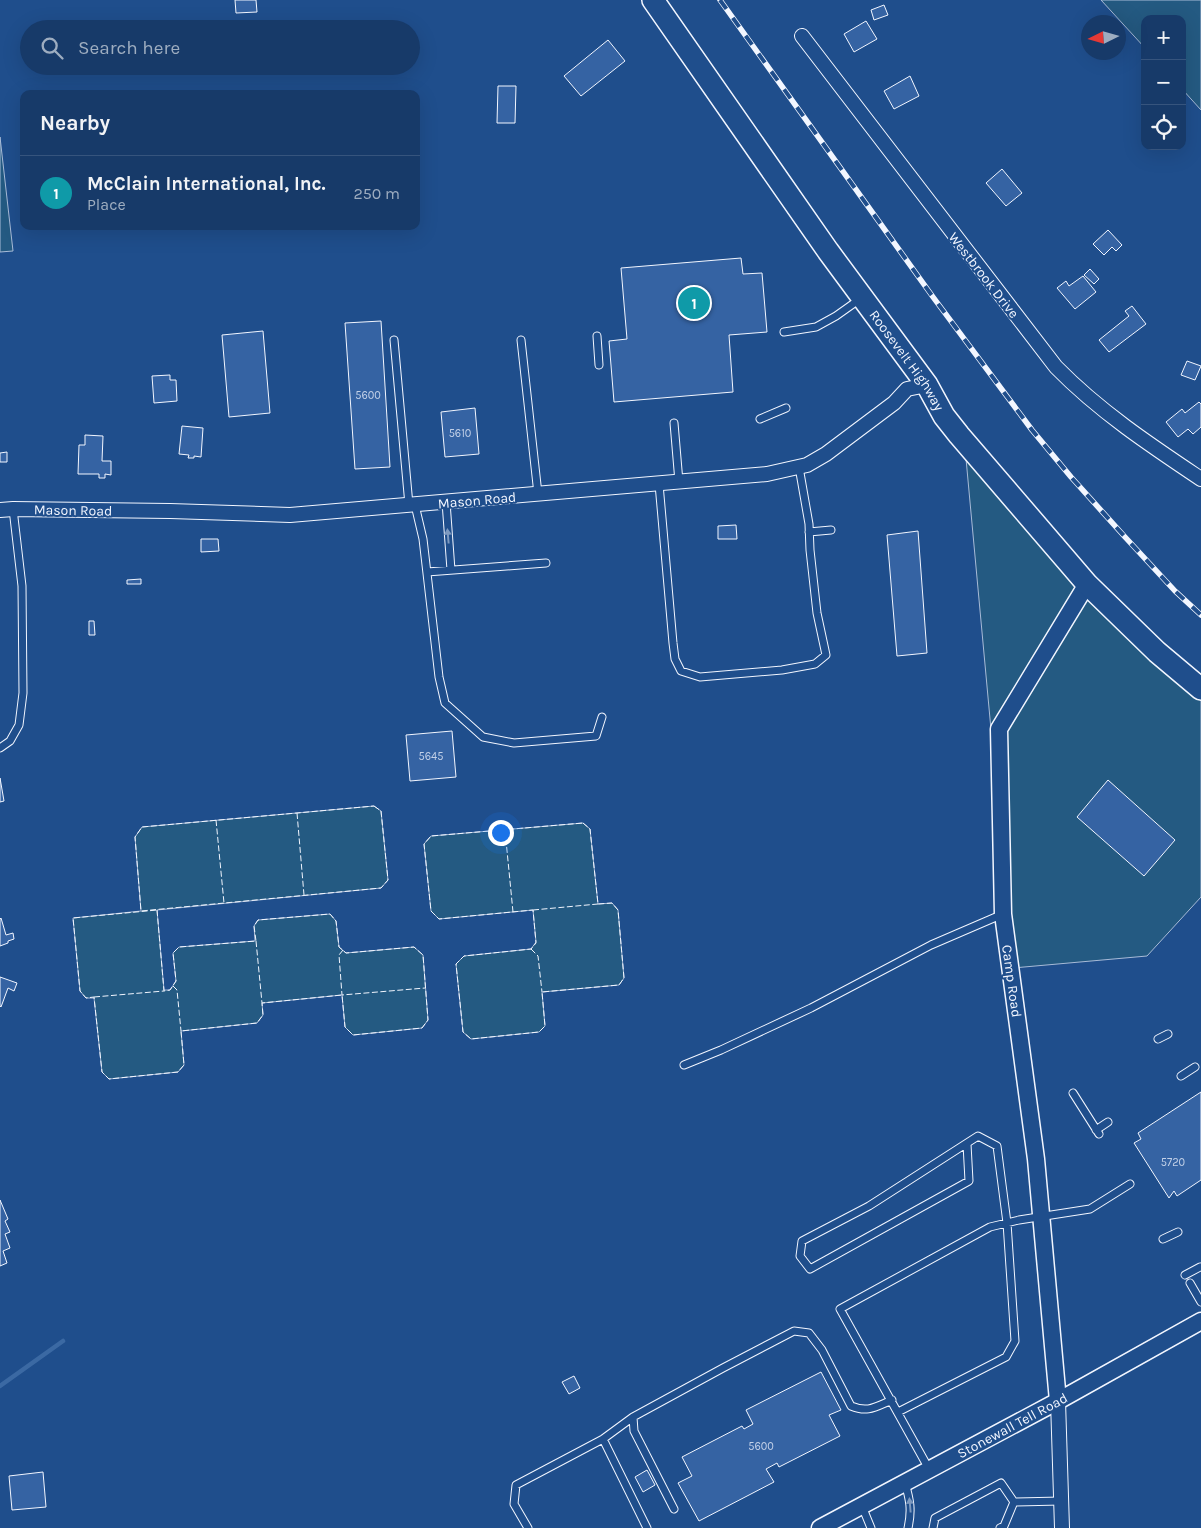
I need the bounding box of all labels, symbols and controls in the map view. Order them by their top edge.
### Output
north arrow [1081,15,1126,60]
map controls [1141,15,1186,150]
button: + [1141,15,1186,60]
search box [20,20,420,75]
icon: search [38,34,66,62]
text: Search here [78,37,180,59]
button: − [1141,60,1186,105]
button: locate [1141,105,1186,150]
text: Nearby [40,111,110,135]
text: McClain International, Inc. [87,173,326,195]
text: 1 [53,184,59,203]
text: 250 m [353,184,400,203]
text: Place [87,195,126,214]
street label: Westbrook Drive [945,229,1022,322]
pin: 1 [678,284,710,322]
street label: Roosevelt Highway [865,307,948,414]
house number: 5600 [355,389,381,402]
house number: 5610 [449,427,471,440]
street label: Mason Road [437,489,517,512]
street label: Mason Road [34,501,112,520]
one-way arrow [444,528,452,544]
house number: 5645 [419,750,443,763]
your location [488,820,514,846]
street label: Camp Road [998,944,1025,1018]
house number: 5720 [1161,1156,1185,1169]
street label: Stonewall Tell Road [954,1389,1071,1462]
house number: 5600 [748,1440,774,1453]
one-way arrow [906,1497,914,1513]

